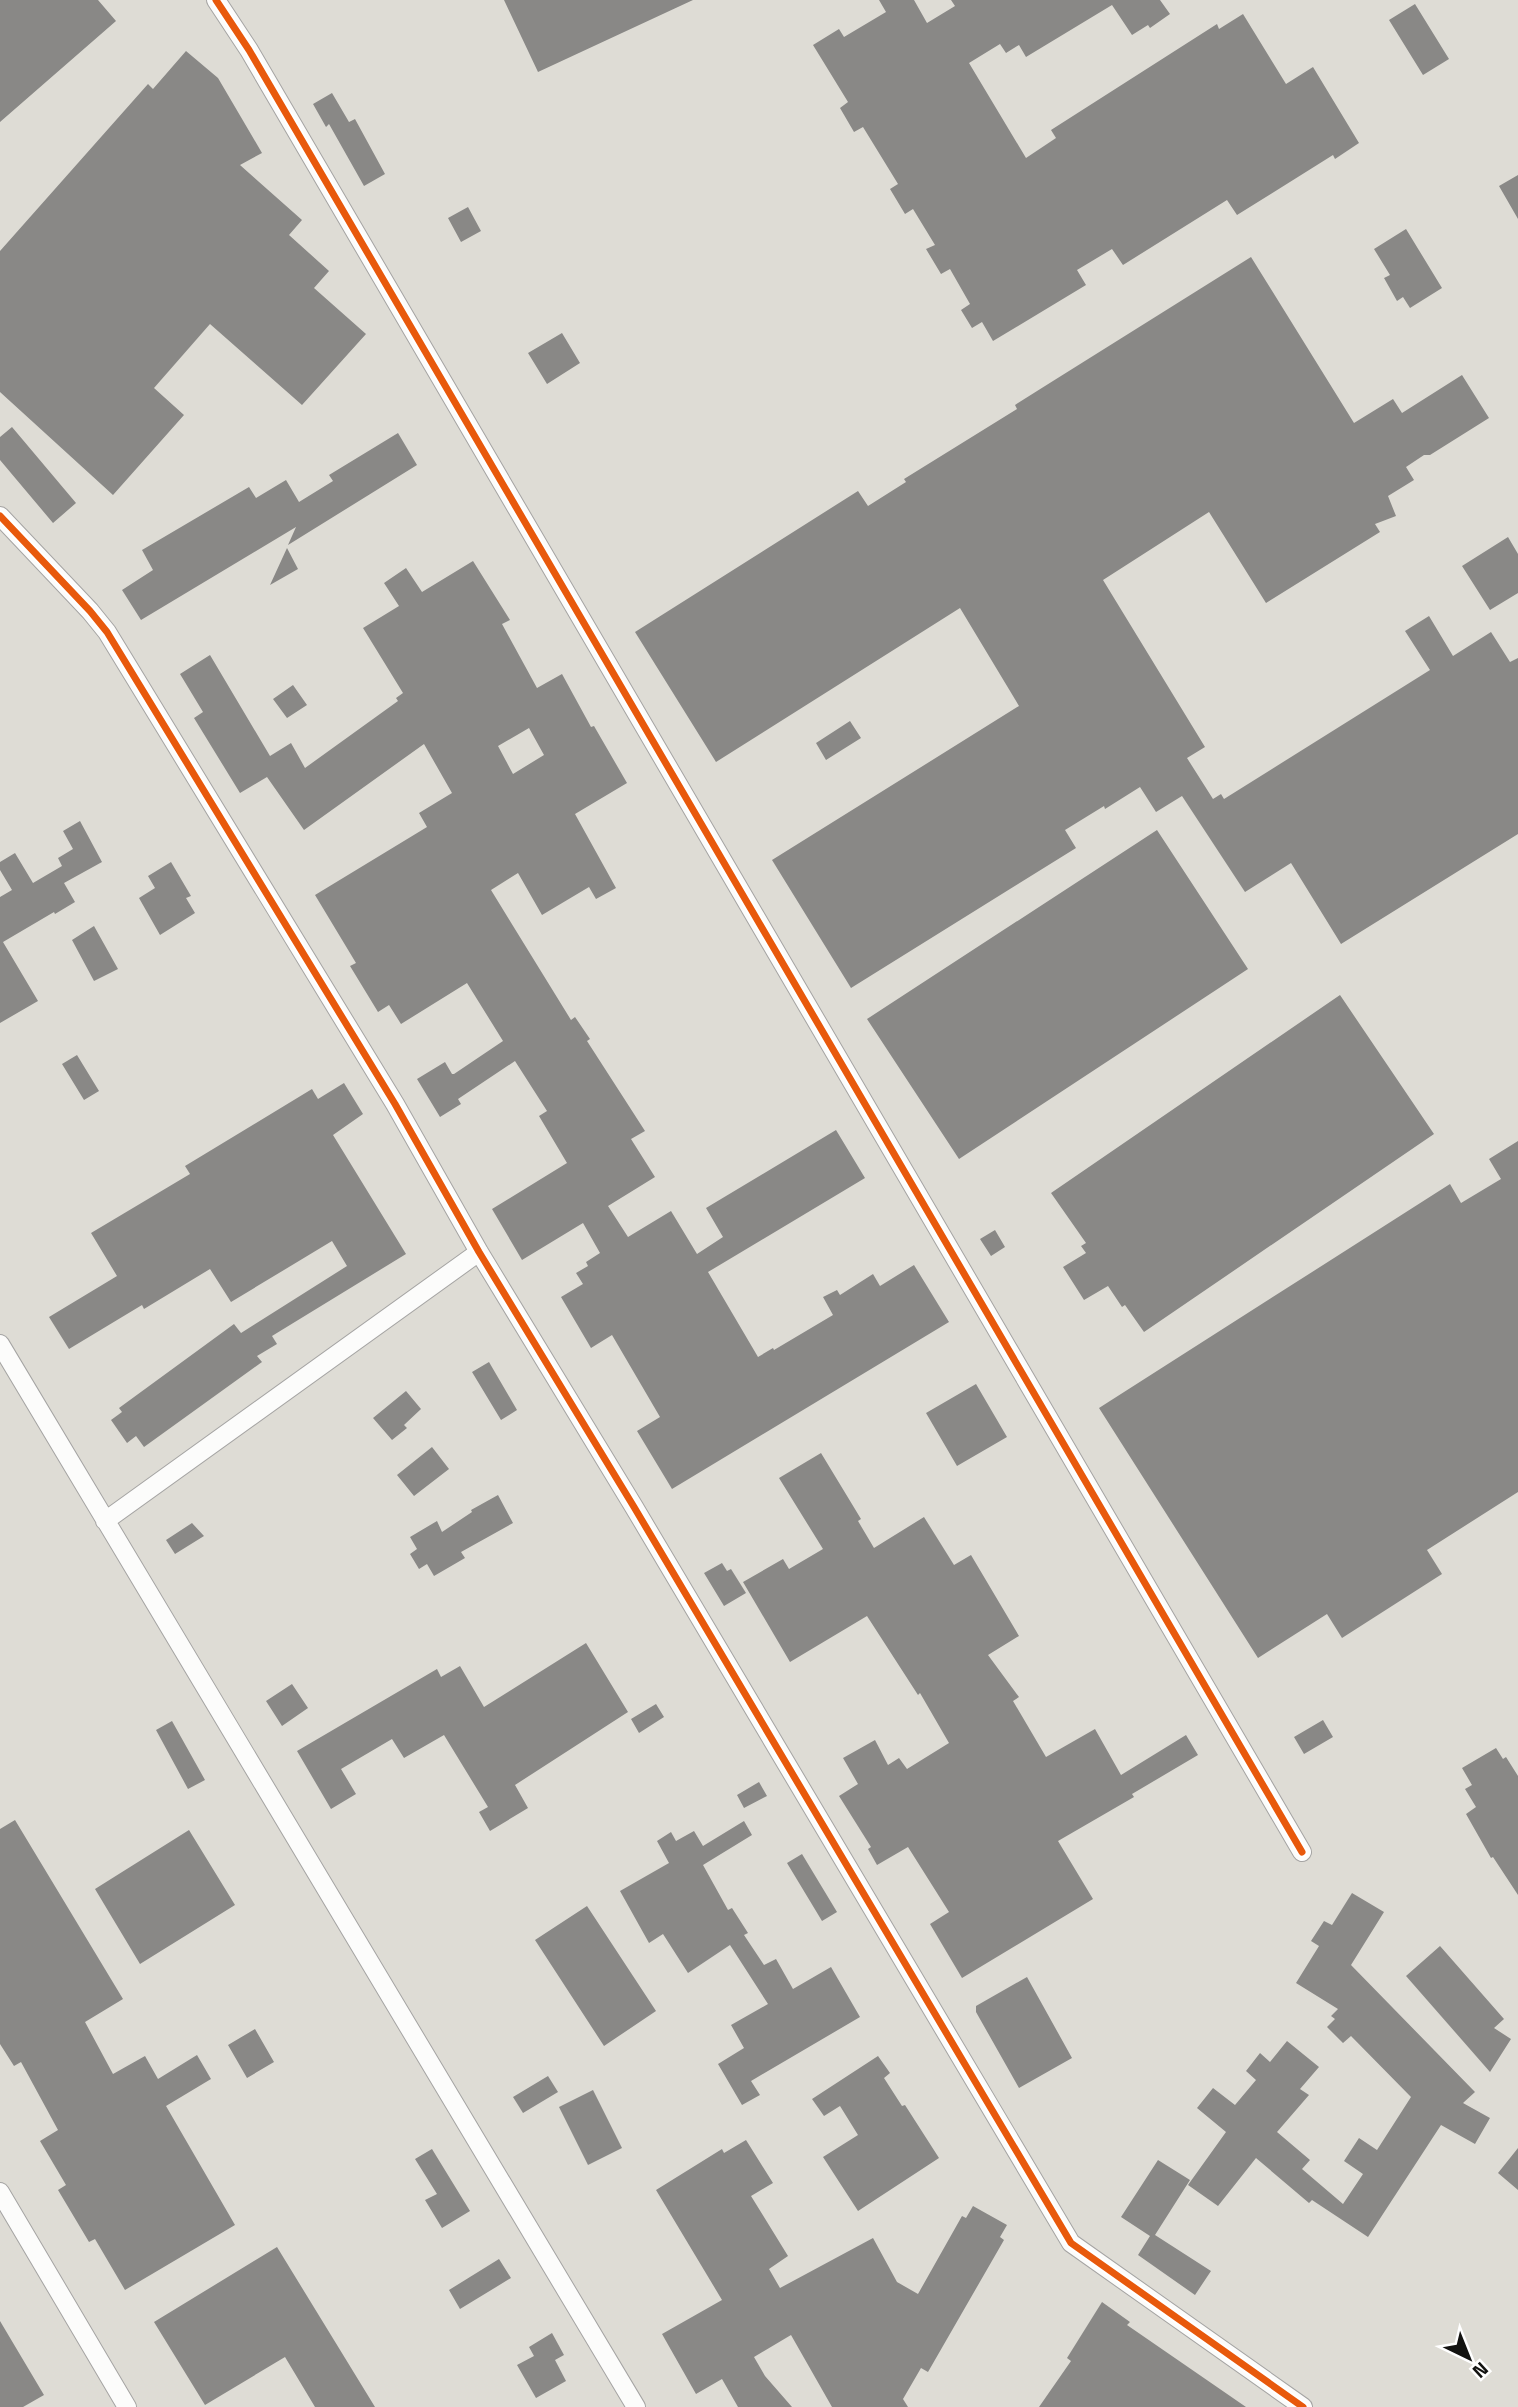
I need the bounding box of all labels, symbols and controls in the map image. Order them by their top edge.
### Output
north arrow [1434,2323,1504,2393]
text: N [1466,2356,1496,2386]

